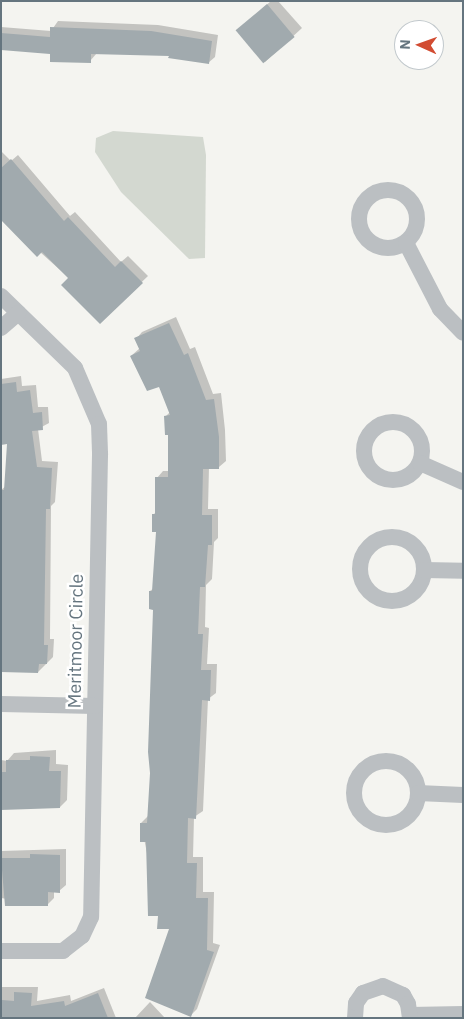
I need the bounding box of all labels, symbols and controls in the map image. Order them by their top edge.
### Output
north arrow [394,20,444,70]
text: N [396,39,414,50]
street label: Meritmoor Circle [64,573,88,709]

